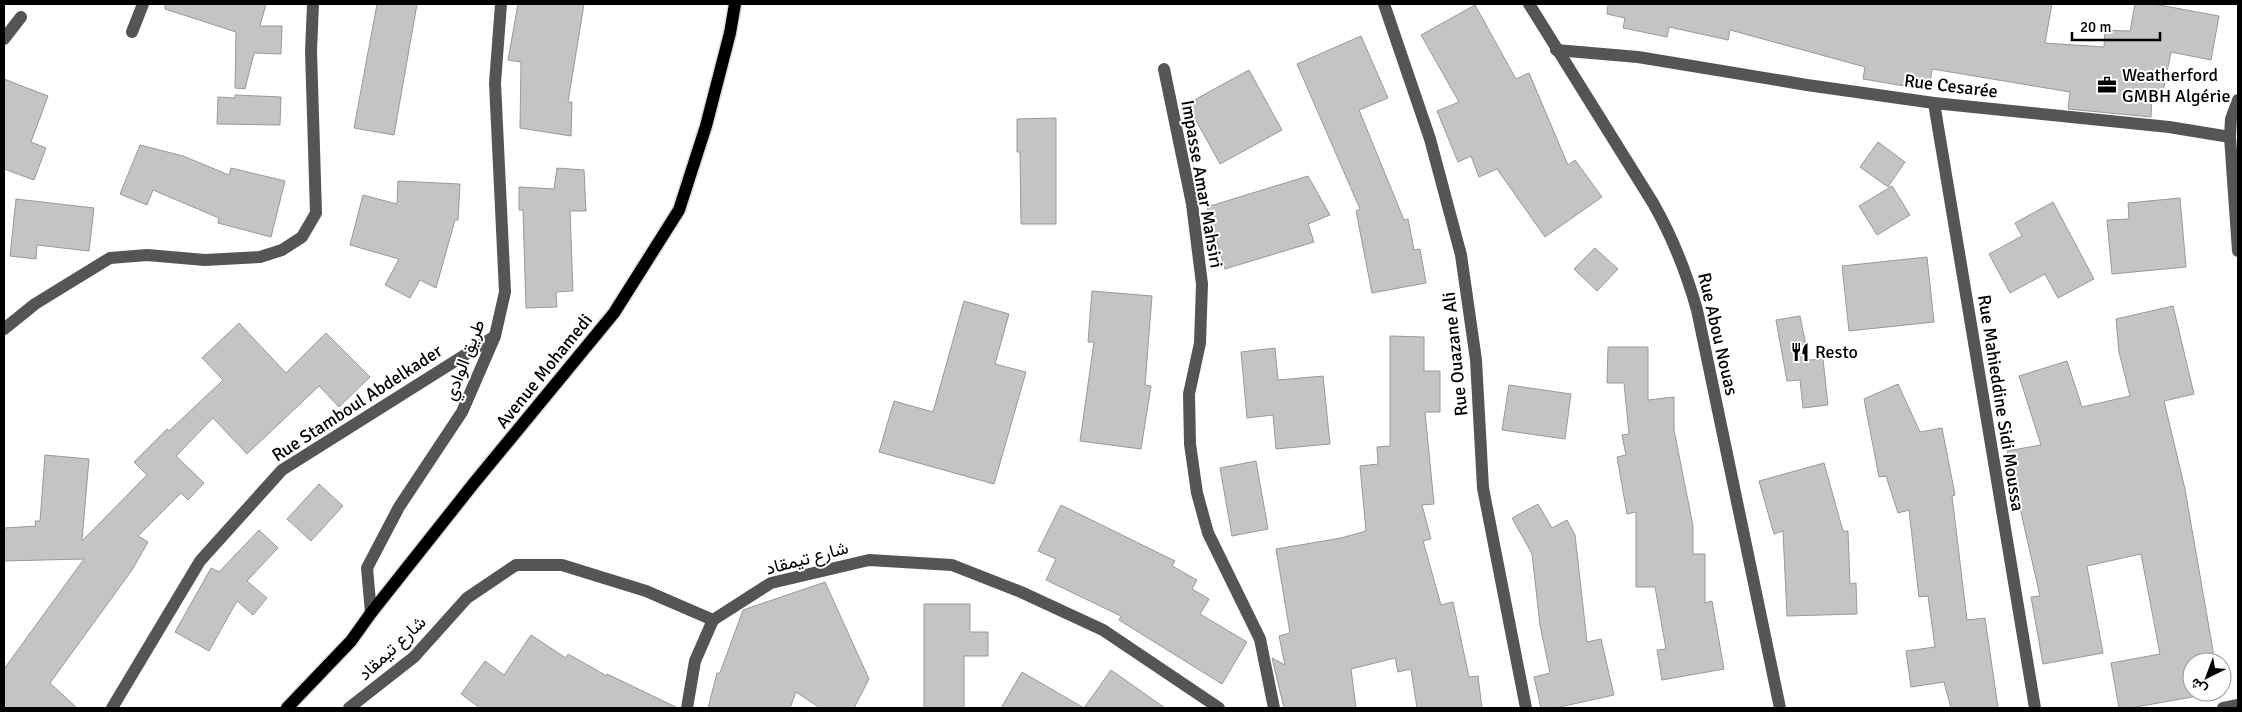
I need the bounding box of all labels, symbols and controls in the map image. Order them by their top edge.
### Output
scale bar [2072,10,2160,42]
text: 20 m [2080,18,2111,36]
place label: Weatherford GMBH Algérie [2122,64,2230,107]
street label: Rue Cesarée [1903,69,1999,103]
office icon: Weatherford GMBH Algérie [2096,74,2118,96]
street label: Impasse Amar Mahsiri [1176,98,1228,270]
street label: Rue Abou Nouas [1693,270,1743,398]
street label: Rue Ouazane Ali [1438,291,1472,417]
street label: Rue Mahieddine Sidi Moussa [1973,293,2029,513]
street label: Avenue Mohamedi [491,309,597,433]
street label: طريق الوادي [439,316,493,405]
street label: Rue Stamboul Abdelkader [268,340,447,466]
restaurant icon: Resto [1789,341,1811,363]
place label: Resto [1815,341,1858,363]
street label: شارع تيمقاد [763,536,851,581]
street label: شارع تيمقاد [353,611,431,686]
north arrow [2182,652,2232,702]
text: ش [2187,674,2211,698]

